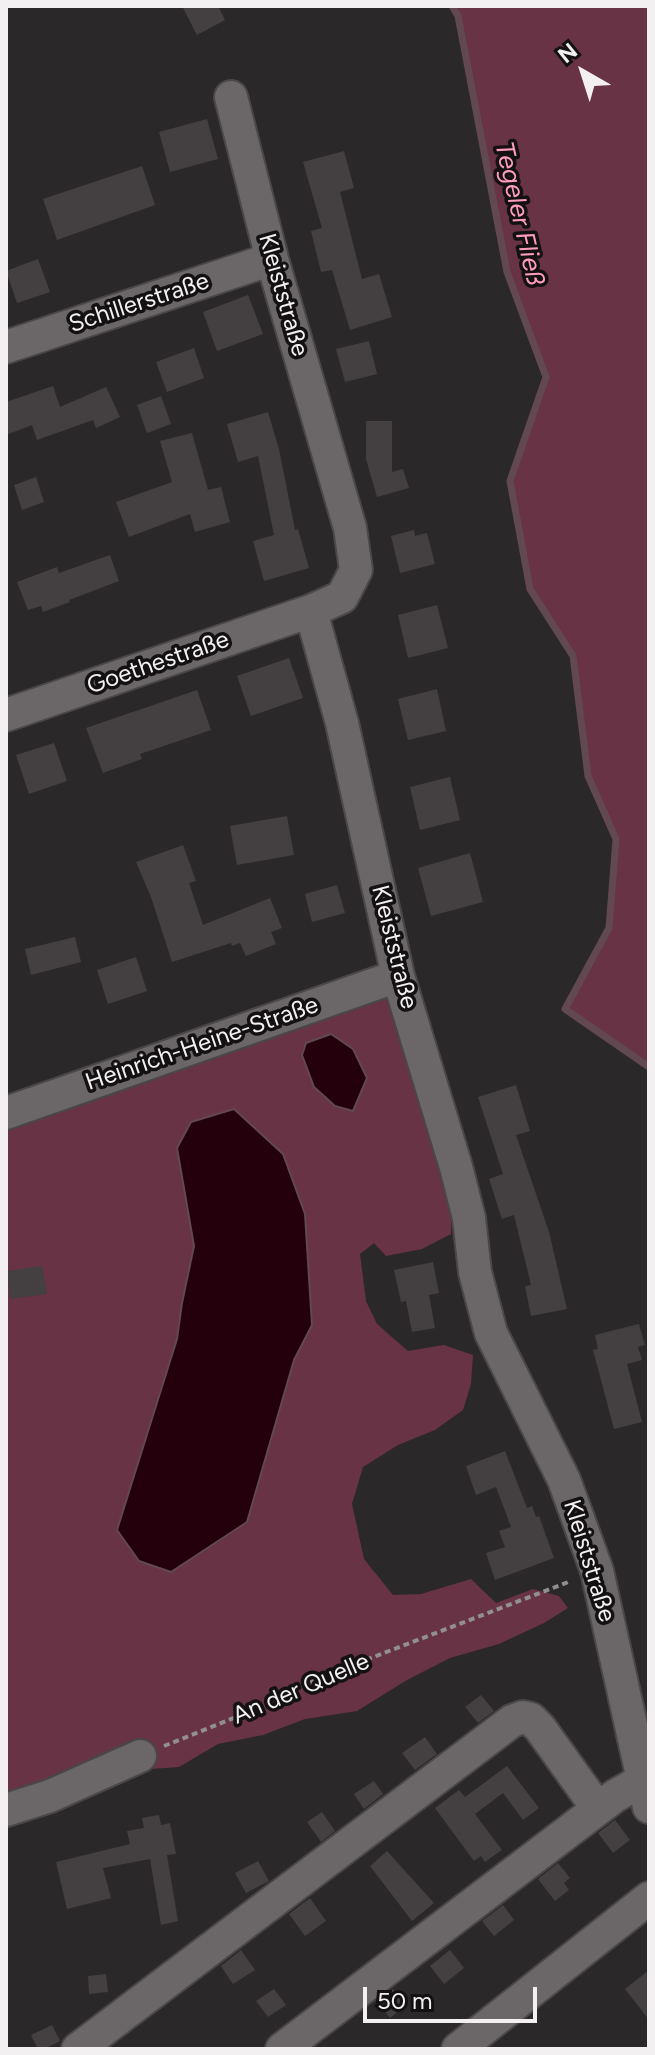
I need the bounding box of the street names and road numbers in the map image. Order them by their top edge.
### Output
street label: Kleiststraße [252,230,314,360]
street label: Schillerstraße [65,267,213,339]
street label: Goethestraße [83,625,233,701]
street label: Kleiststraße [365,882,423,1012]
street label: Heinrich-Heine-Straße [82,991,322,1097]
street label: Kleiststraße [557,1496,621,1626]
street label: An der Quelle [228,1647,374,1731]

